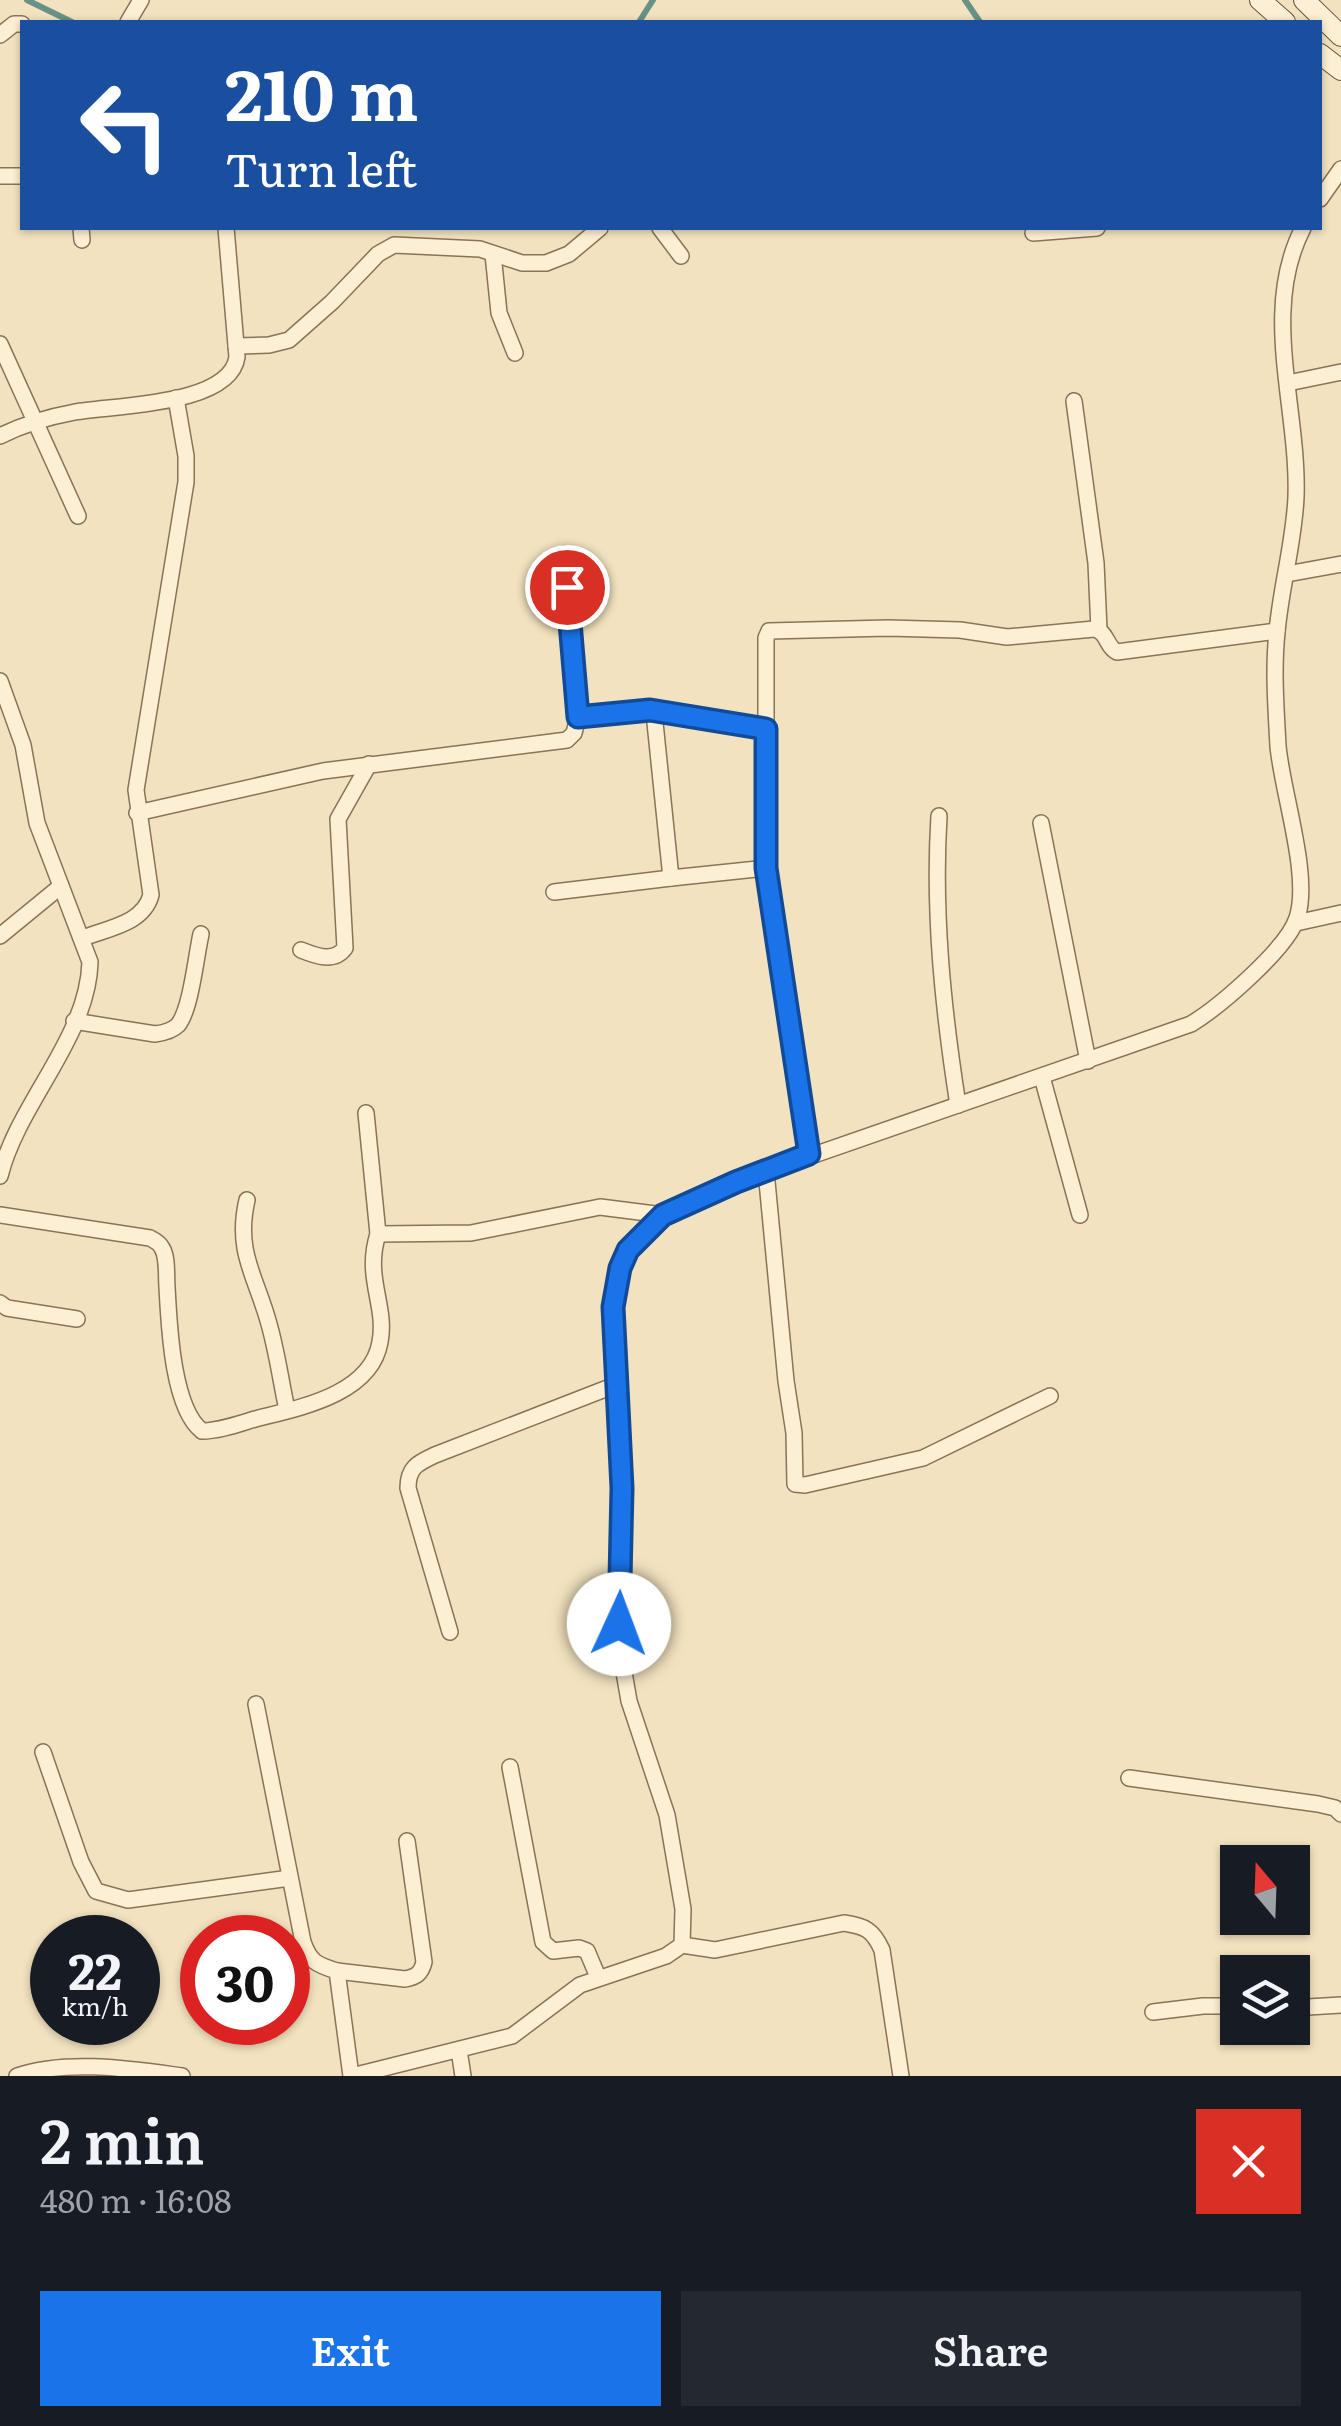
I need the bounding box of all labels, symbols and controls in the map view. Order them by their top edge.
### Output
text: 210 m [225,39,418,143]
icon: left [60,60,190,190]
text: Turn left [225,134,417,201]
pin [525,545,610,630]
icon: arrive [540,560,595,615]
position arrow [567,1572,671,1676]
north arrow [1220,1845,1310,1935]
map controls [1220,1845,1310,2045]
speed limit sign: 30 [180,1915,310,2045]
text: 22 [68,1931,122,2005]
button: layers [1220,1955,1310,2045]
text: km/h [62,1987,128,2024]
text: 2 min [40,2093,205,2182]
button: close [1196,2109,1301,2214]
text: 480 m · 16:08 [40,2175,232,2223]
button: Exit [40,2291,661,2406]
button: Share [681,2291,1301,2406]

